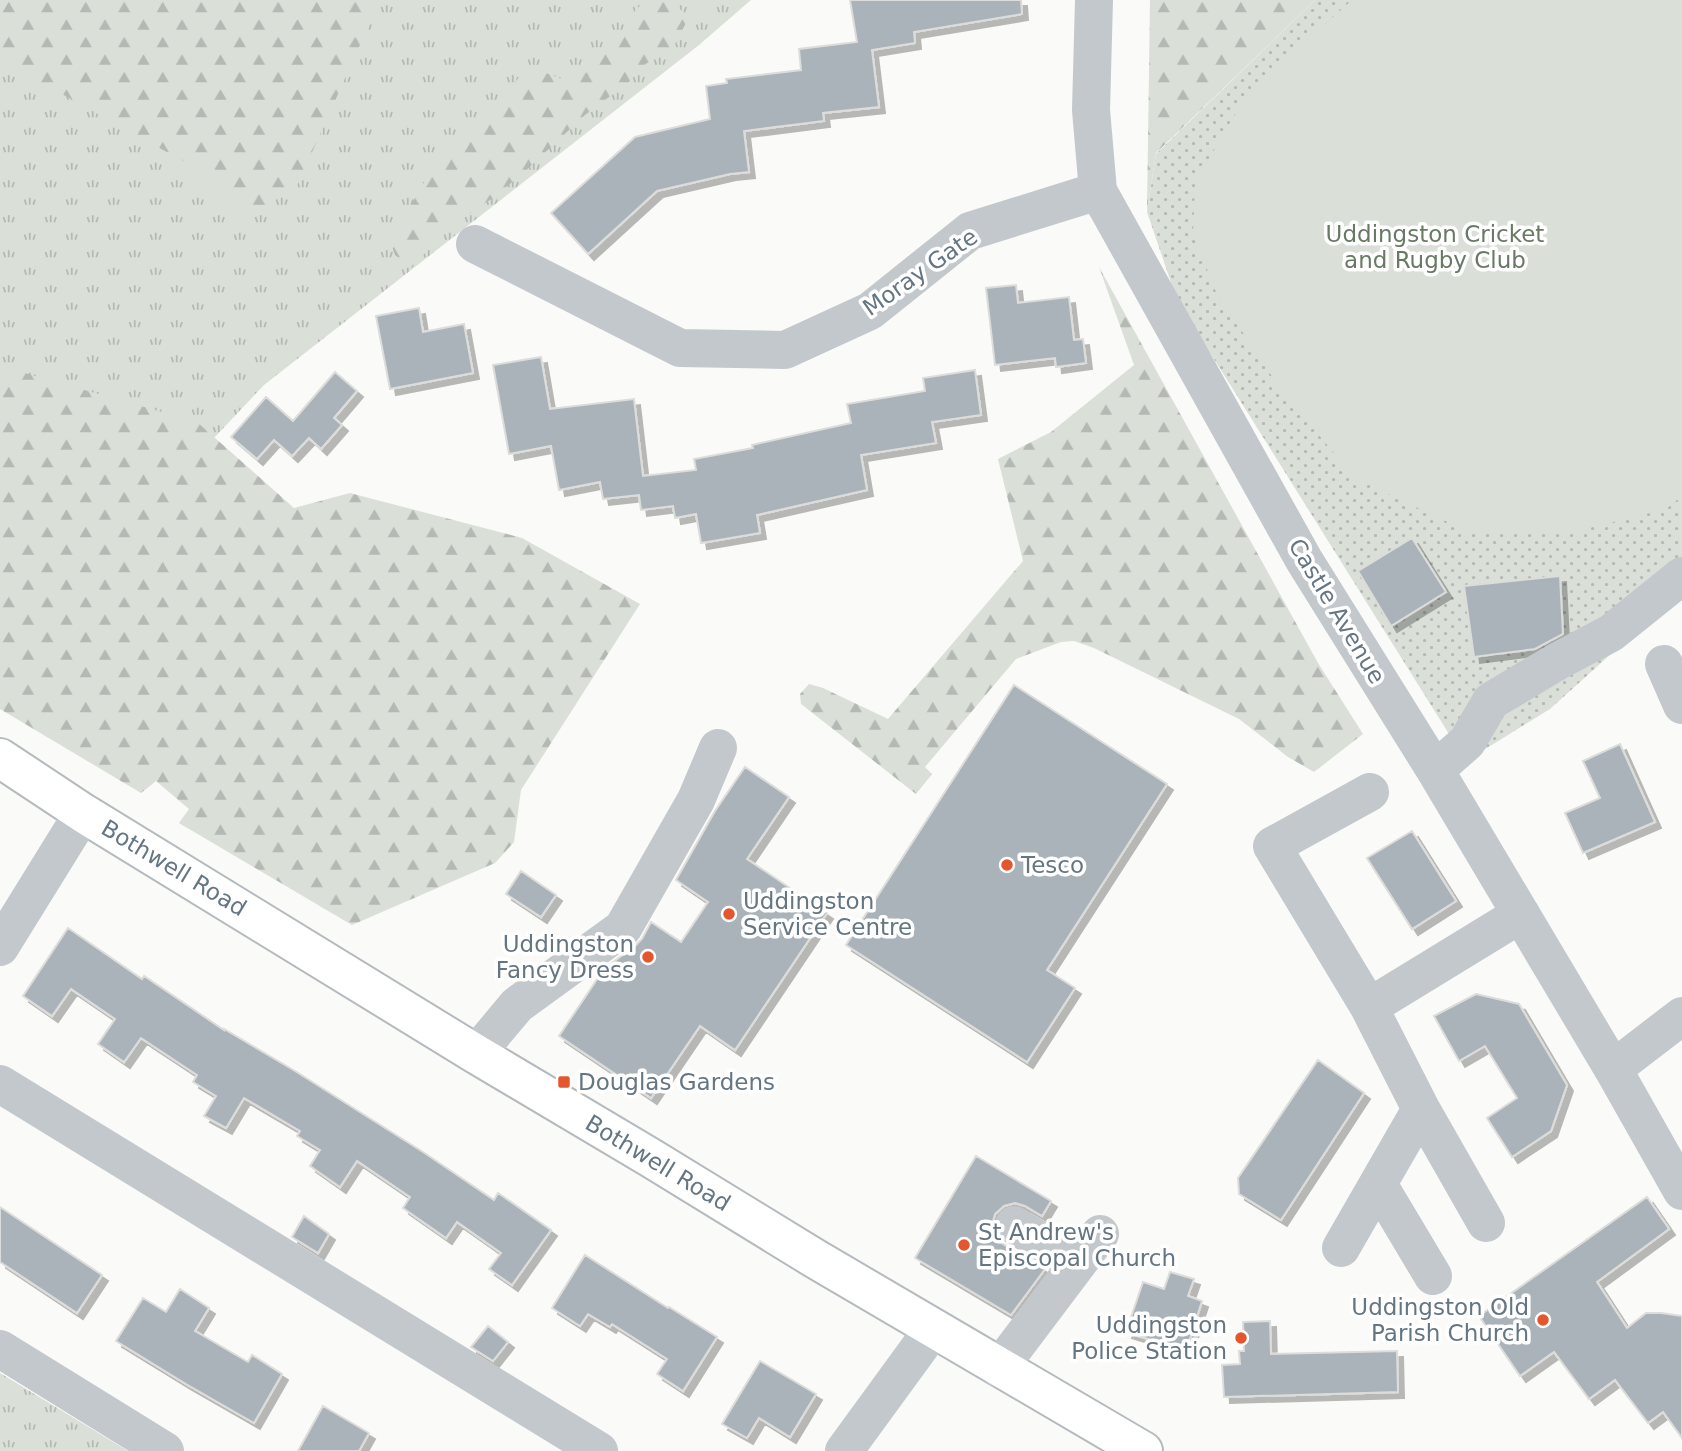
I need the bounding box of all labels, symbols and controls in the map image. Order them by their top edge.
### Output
park label: Uddingston Cricket and Rugby Club [1326,221,1544,273]
street label: Moray Gate [858,223,982,321]
street label: Castle Avenue [1284,534,1390,688]
street label: Bothwell Road [97,815,251,921]
place label: Tesco [1020,852,1084,878]
marker: Tesco [999,857,1015,873]
place label: Uddingston Service Centre [743,888,912,940]
marker: Uddingston Service Centre [721,906,737,922]
place label: Uddingston Fancy Dress [496,931,634,983]
marker: Uddingston Fancy Dress [640,949,656,965]
place label: Douglas Gardens [578,1069,775,1095]
marker: Douglas Gardens [556,1074,572,1090]
street label: Bothwell Road [581,1110,735,1216]
place label: St Andrew's Episcopal Church [978,1219,1176,1271]
marker: St Andrew's Episcopal Church [956,1237,972,1253]
place label: Uddingston Old Parish Church [1351,1294,1529,1346]
place label: Uddingston Police Station [1071,1312,1227,1364]
marker: Uddingston Old Parish Church [1535,1312,1551,1328]
marker: Uddingston Police Station [1233,1330,1249,1346]

